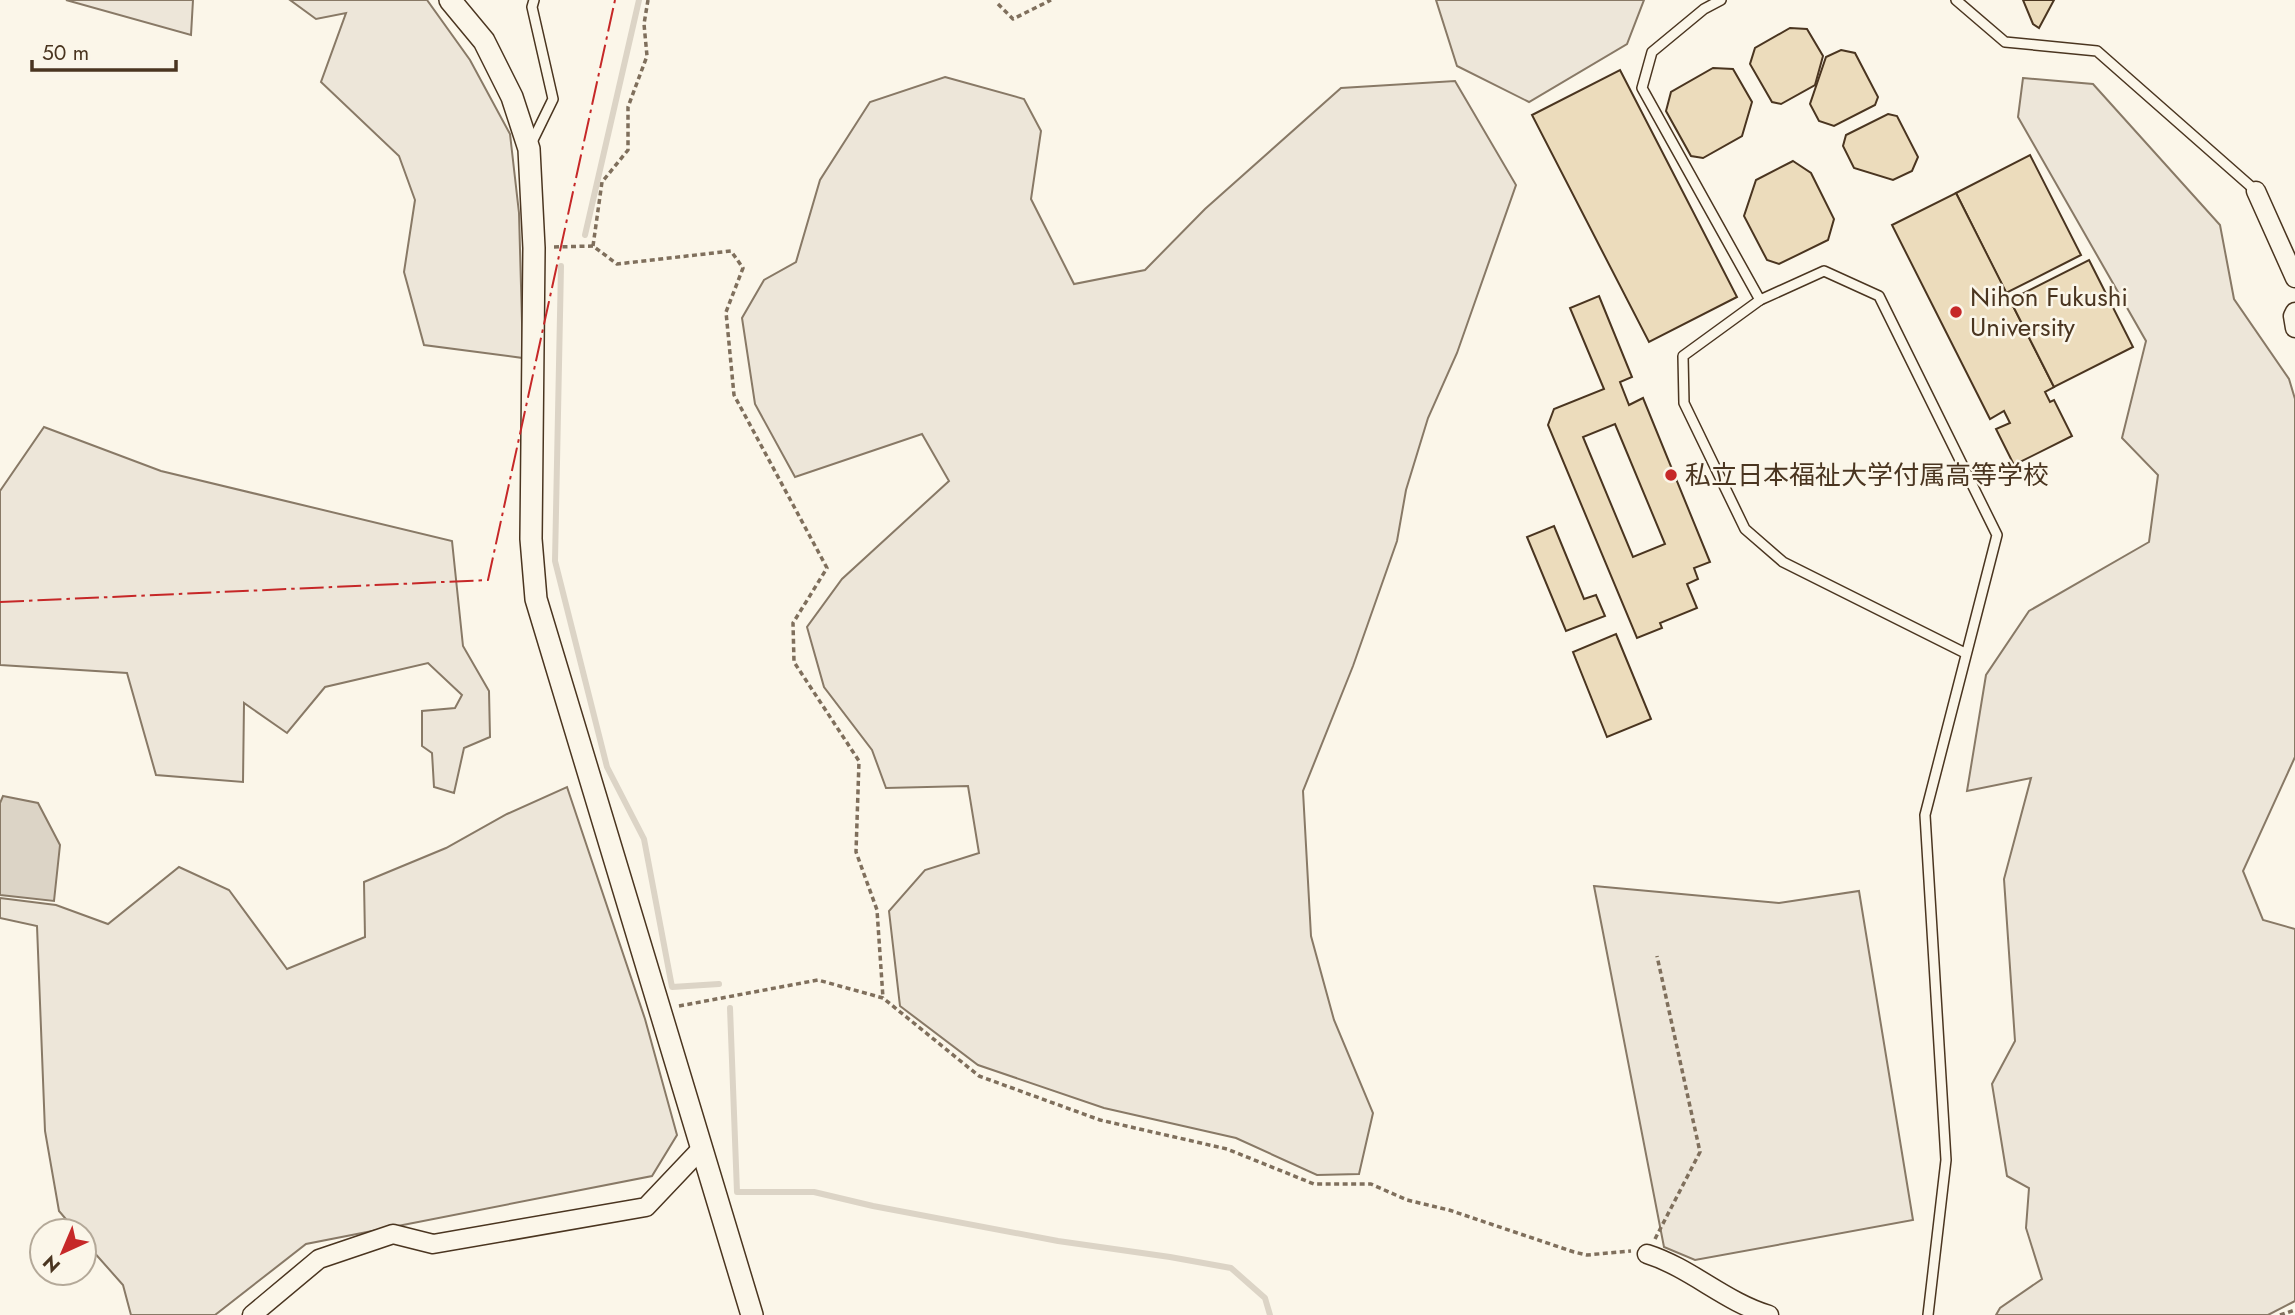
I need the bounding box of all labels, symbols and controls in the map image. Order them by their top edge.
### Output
scale bar [32,28,175,72]
text: 50 m [42,38,89,68]
place label: Nihon Fukushi University [1970,278,2128,346]
marker: Nihon Fukushi University [1948,304,1964,320]
place label: 私立日本福祉大学付属高等学校 [1685,456,2049,494]
marker: 私立日本福祉大学付属高等学校 [1663,467,1679,483]
north arrow [28,1217,98,1287]
text: N [37,1249,66,1279]

